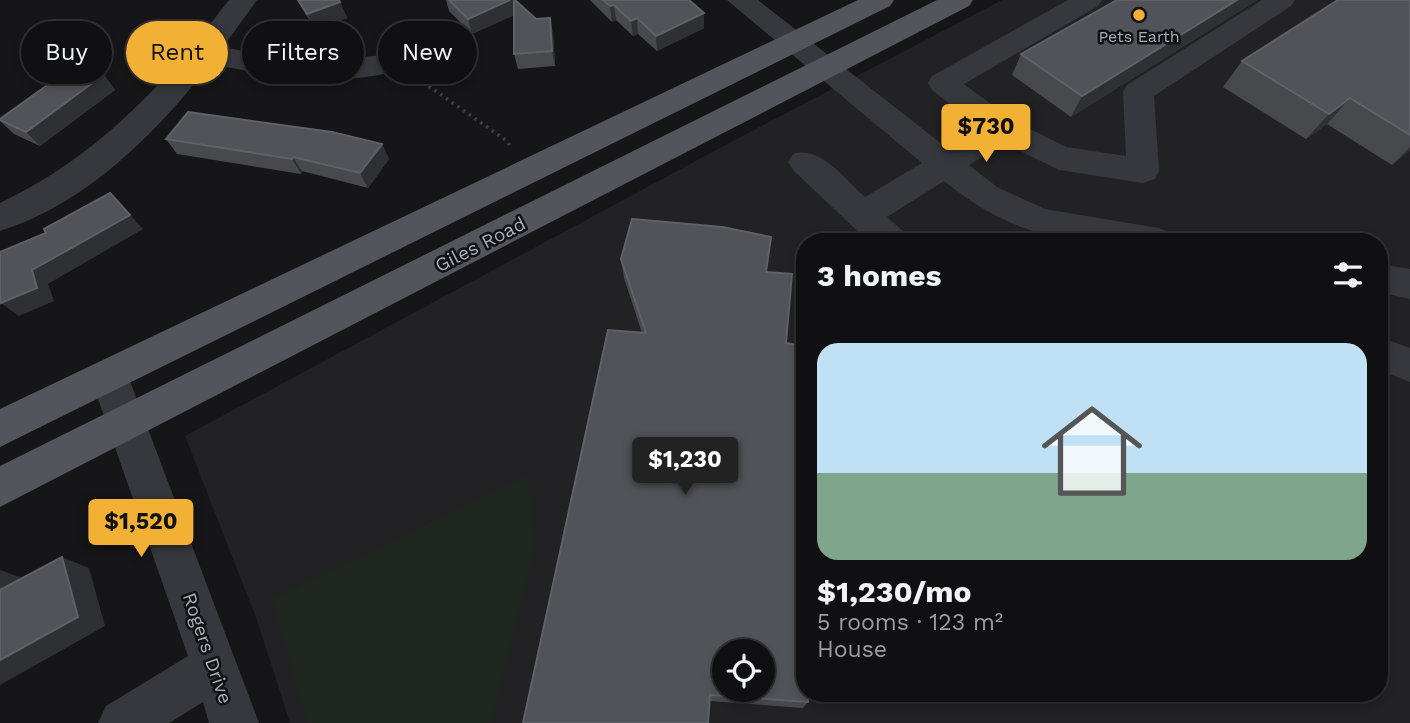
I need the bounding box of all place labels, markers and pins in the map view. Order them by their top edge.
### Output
marker: Pets Earth [1131,7,1147,23]
place label: Pets Earth [1098,27,1180,46]
pin: $730 [945,104,1027,164]
pin: $1,230 [628,438,742,497]
pin: $1,520 [84,500,198,559]

